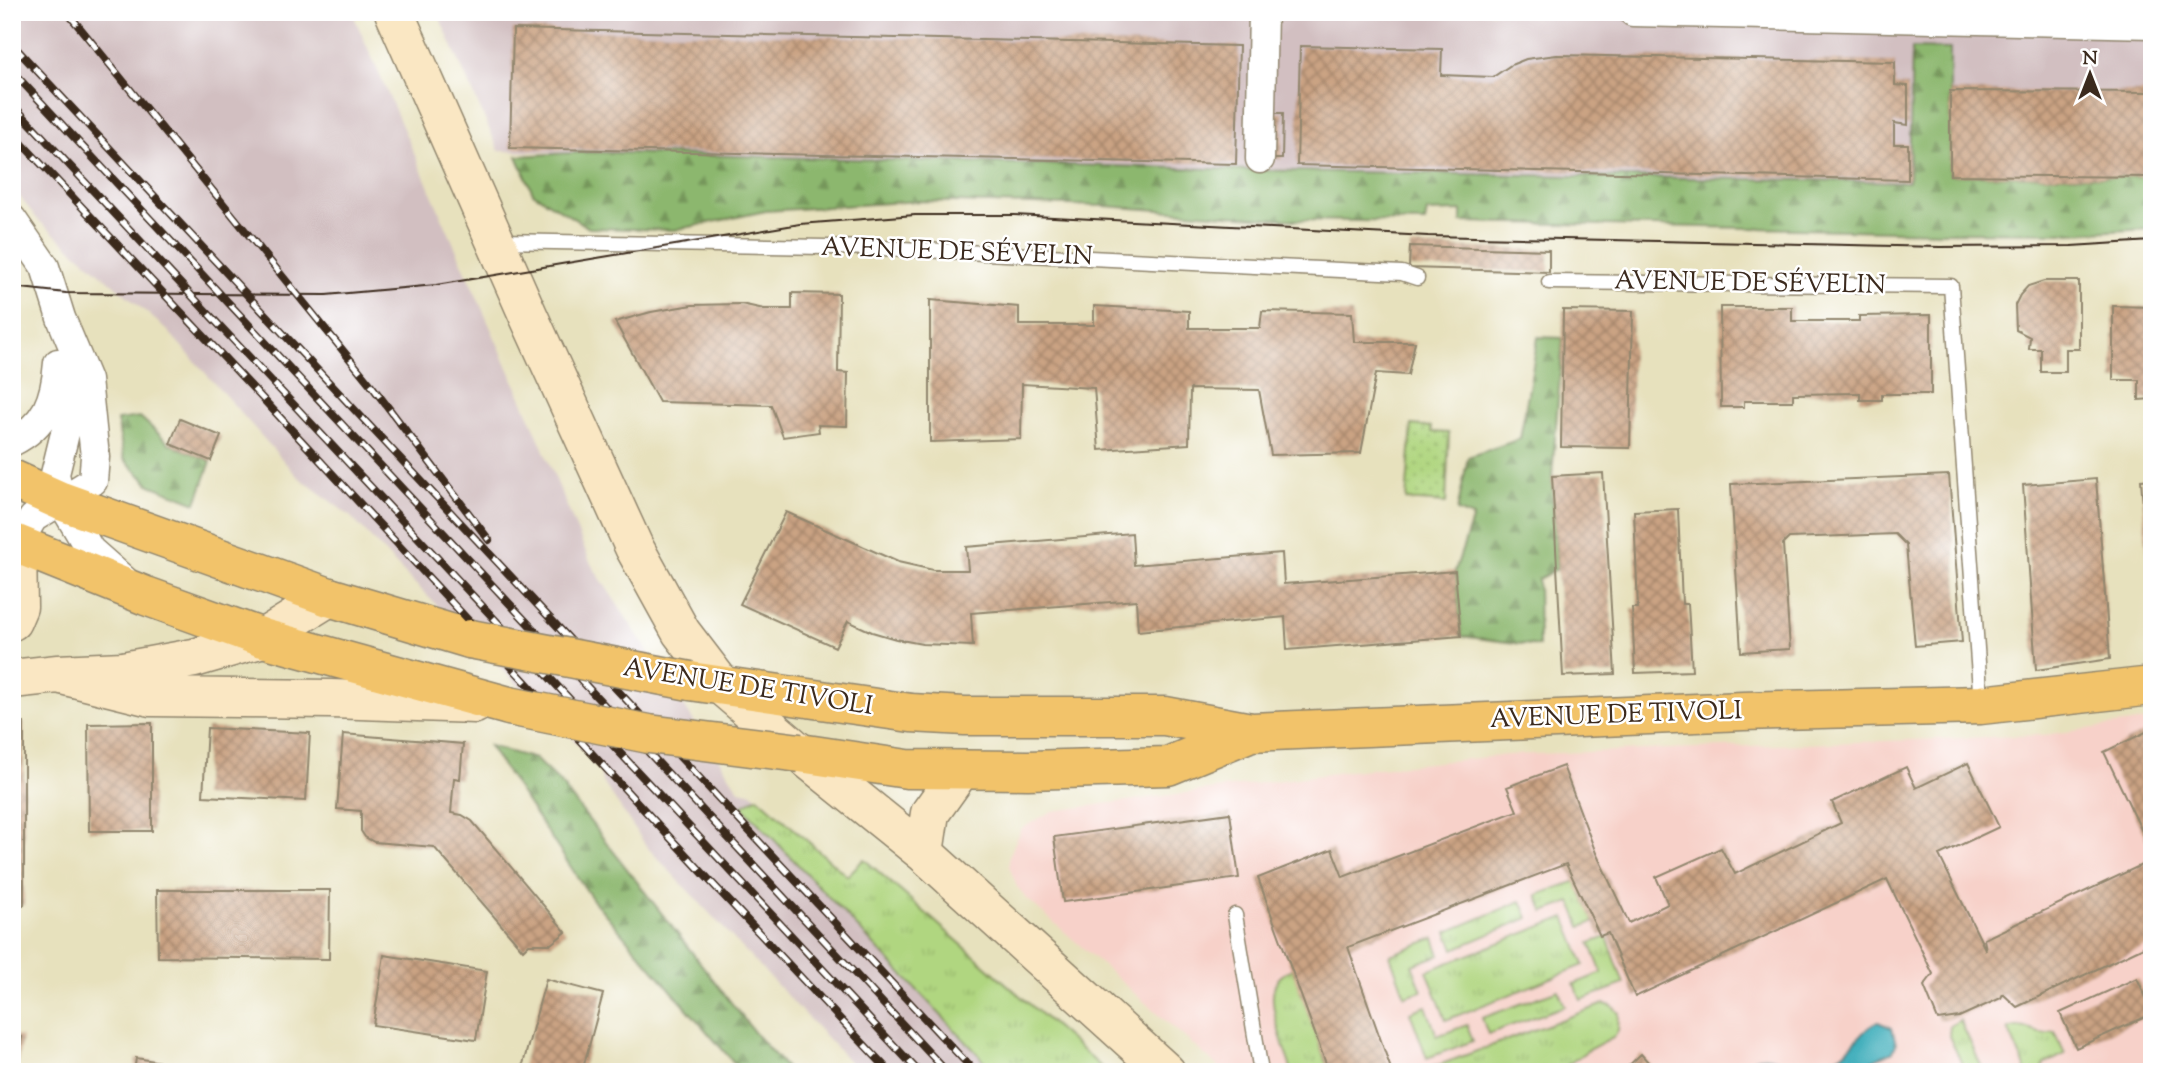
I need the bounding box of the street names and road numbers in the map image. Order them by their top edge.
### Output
street label: AVENUE DE SÉVELIN [820,230,1094,276]
street label: AVENUE DE SÉVELIN [1614,263,1886,305]
street label: AVENUE DE TIVOLI [620,650,876,726]
street label: AVENUE DE TIVOLI [1489,693,1743,739]

